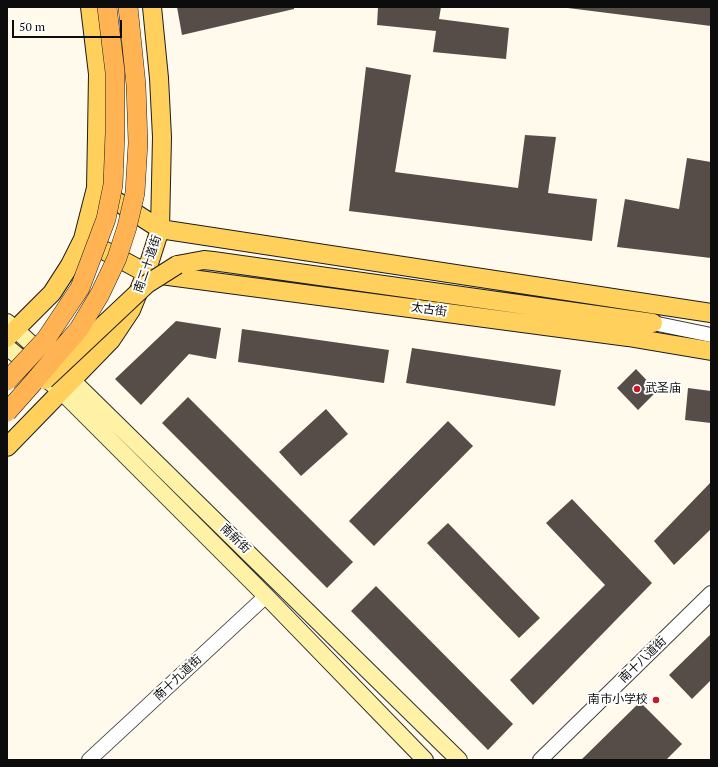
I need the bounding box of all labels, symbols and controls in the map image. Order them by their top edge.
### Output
scale bar [14,12,124,38]
text: 50 m [19,19,45,34]
street label: 南二十道街 [131,233,165,295]
street label: 太古街 [410,300,448,320]
place label: 武圣庙 [645,382,681,396]
marker: 武圣庙 [632,384,642,394]
street label: 南新街 [217,521,253,557]
street label: 南十八道街 [616,634,670,686]
street label: 南十九道街 [151,652,205,704]
place label: 南市小学校 [588,693,648,707]
marker: 南市小学校 [651,695,661,705]

